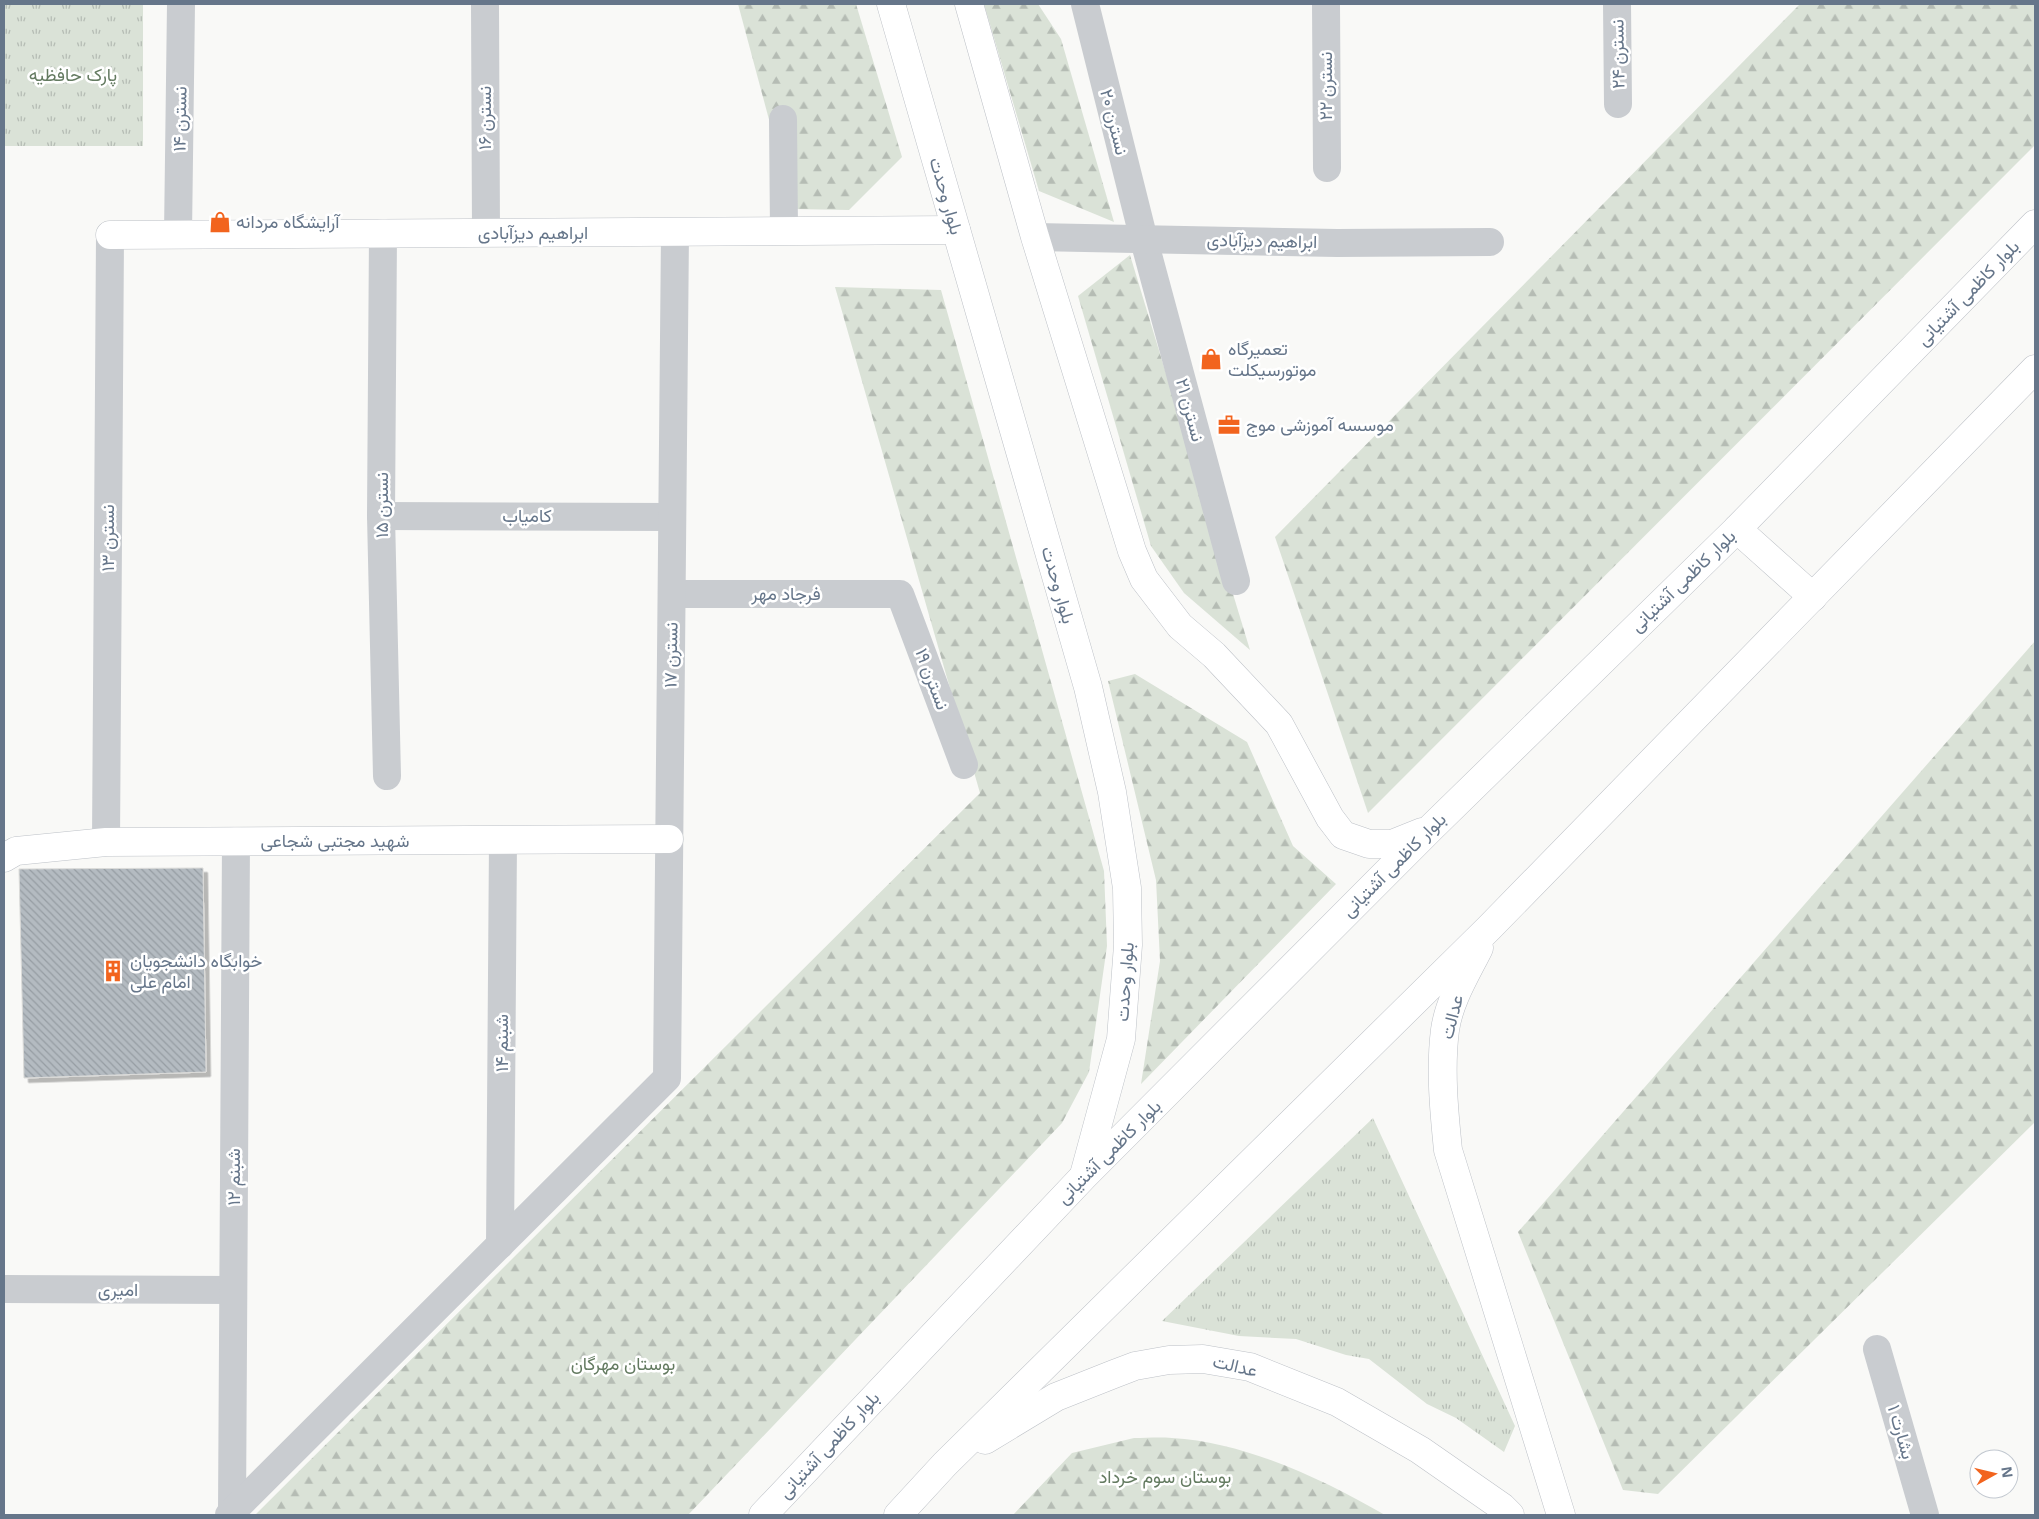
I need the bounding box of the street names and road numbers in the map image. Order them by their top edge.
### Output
street label: نسترن ۲۴ [1604,19,1630,89]
street label: نسترن ۲۲ [1313,52,1337,120]
street label: نسترن ۱۴ [166,86,192,152]
street label: نسترن ۱۶ [472,86,496,150]
street label: نسترن ۲۰ [1095,86,1135,157]
street label: بلوار وحدت [924,154,969,237]
street label: ابراهیم دیزآبادی [478,220,588,245]
street label: ابراهیم دیزآبادی [1207,227,1318,254]
street label: بلوار کاظمی آشتیانی [1911,234,2024,350]
street label: نسترن ۲۱ [1171,375,1211,444]
street label: نسترن ۱۵ [369,472,393,538]
street label: کامیاب [502,503,552,527]
street label: نسترن ۱۳ [95,504,119,572]
street label: بلوار کاظمی آشتیانی [1624,524,1740,637]
street label: بلوار وحدت [1036,543,1081,626]
street label: فرجاد مهر [750,581,821,605]
street label: نسترن ۱۷ [657,622,683,688]
street label: نسترن ۱۹ [910,644,956,713]
street label: بلوار کاظمی آشتیانی [1336,807,1451,922]
street label: شهید مجتبی شجاعی [261,828,409,852]
street label: بلوار وحدت [1109,941,1139,1022]
street label: عدالت [1434,992,1468,1042]
street label: شبنم ۱۴ [489,1014,514,1072]
street label: بلوار کاظمی آشتیانی [1051,1094,1166,1209]
street label: شبنم ۱۲ [221,1148,246,1206]
street label: امیری [98,1277,138,1301]
street label: عدالت [1211,1348,1260,1382]
street label: بلوار کاظمی آشتیانی [772,1386,884,1503]
street label: بشارت ۱ [1883,1402,1921,1462]

